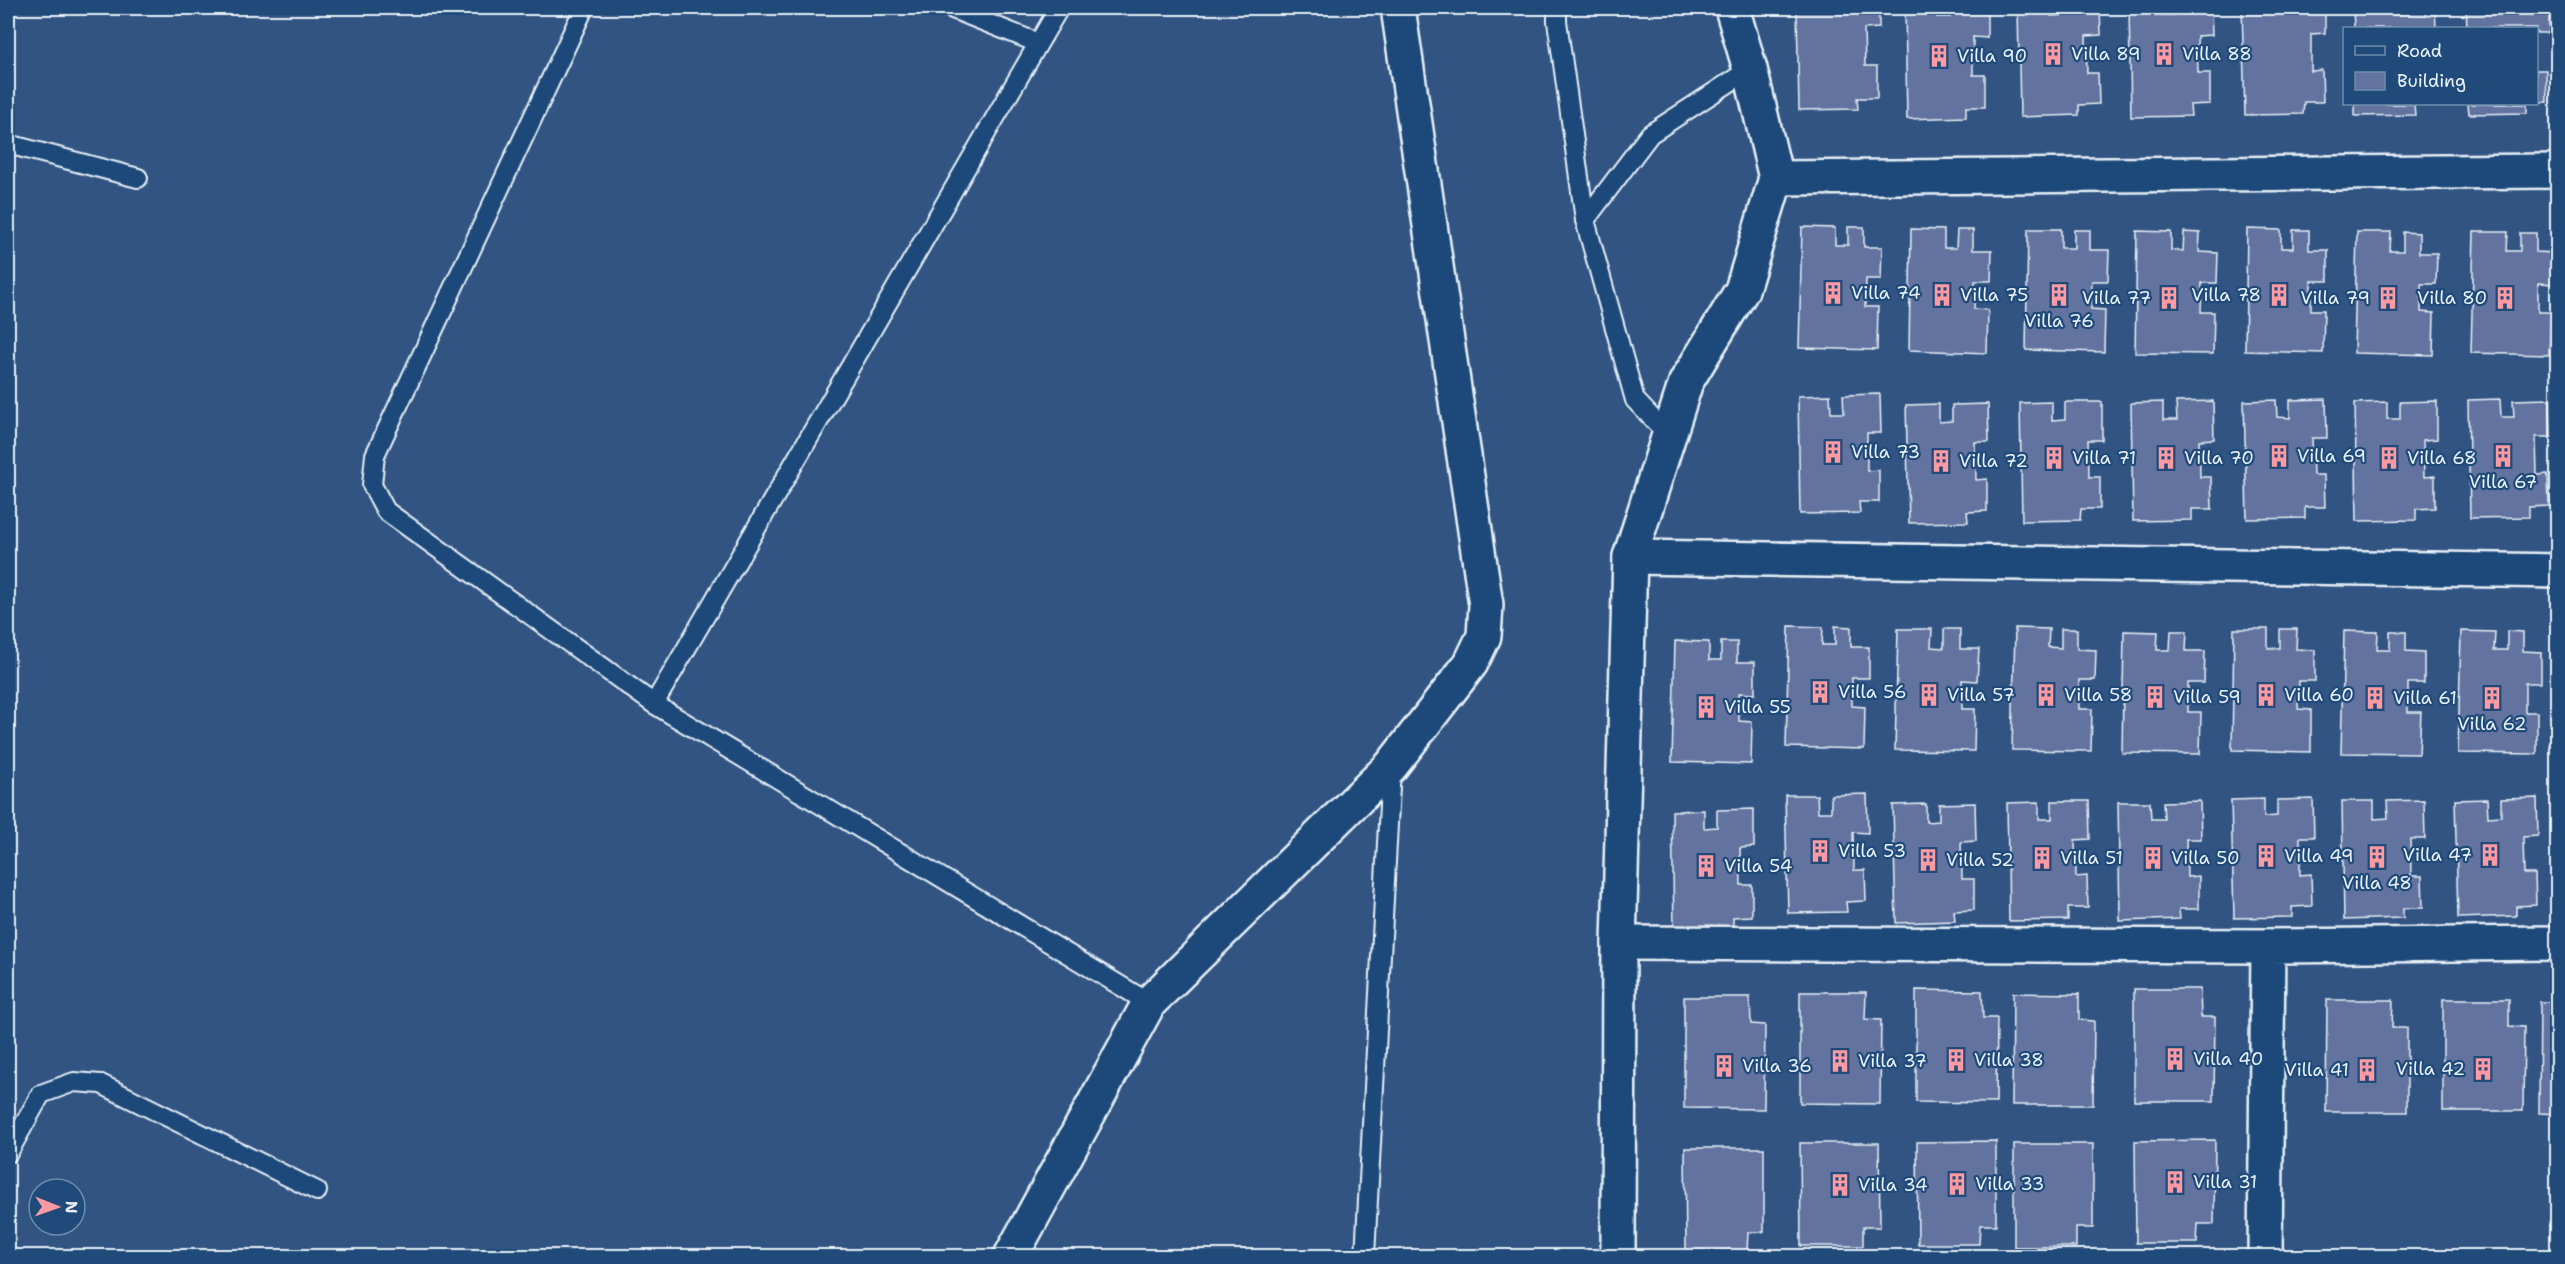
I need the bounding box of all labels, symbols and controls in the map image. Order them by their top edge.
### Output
legend [2343,27,2538,105]
text: Road [2397,39,2442,63]
building icon: Villa 89 [2040,41,2066,67]
building icon: Villa 88 [2151,41,2177,67]
place label: Villa 89 [2071,42,2141,66]
place label: Villa 88 [2182,42,2252,66]
building icon: Villa 90 [1926,43,1952,69]
place label: Villa 90 [1957,44,2027,68]
text: Building [2397,69,2466,93]
building icon: Villa 74 [1820,280,1846,306]
place label: Villa 74 [1851,281,1921,305]
building icon: Villa 75 [1929,282,1955,308]
building icon: Villa 76 [2046,282,2072,308]
building icon: Villa 78 [2266,282,2292,308]
place label: Villa 75 [1960,283,2028,307]
place label: Villa 78 [2191,283,2261,307]
building icon: Villa 77 [2156,285,2182,311]
building icon: Villa 79 [2375,285,2401,311]
building icon: Villa 80 [2492,285,2518,311]
place label: Villa 77 [2082,286,2151,310]
place label: Villa 79 [2300,286,2370,310]
place label: Villa 80 [2417,286,2487,310]
place label: Villa 76 [2024,309,2094,333]
building icon: Villa 73 [1820,439,1846,465]
place label: Villa 73 [1851,440,1920,464]
building icon: Villa 69 [2266,443,2292,469]
building icon: Villa 67 [2490,443,2516,469]
place label: Villa 69 [2297,444,2366,468]
building icon: Villa 71 [2041,445,2067,471]
building icon: Villa 70 [2153,445,2179,471]
building icon: Villa 68 [2376,445,2402,471]
place label: Villa 71 [2072,446,2136,470]
place label: Villa 70 [2184,446,2254,470]
place label: Villa 68 [2407,446,2477,470]
building icon: Villa 72 [1928,448,1954,474]
place label: Villa 72 [1959,449,2028,473]
place label: Villa 67 [2469,470,2537,494]
building icon: Villa 56 [1807,679,1833,705]
place label: Villa 56 [1838,680,1907,704]
building icon: Villa 57 [1916,682,1942,708]
building icon: Villa 58 [2033,682,2059,708]
building icon: Villa 60 [2253,682,2279,708]
place label: Villa 57 [1947,683,2015,707]
place label: Villa 58 [2064,683,2132,707]
place label: Villa 60 [2284,683,2354,707]
building icon: Villa 59 [2142,684,2168,710]
place label: Villa 59 [2173,685,2241,709]
building icon: Villa 61 [2362,685,2388,711]
building icon: Villa 62 [2479,685,2505,711]
place label: Villa 61 [2393,686,2457,710]
building icon: Villa 55 [1693,694,1719,720]
place label: Villa 55 [1724,695,1791,719]
place label: Villa 62 [2457,712,2527,736]
building icon: Villa 53 [1807,838,1833,864]
place label: Villa 53 [1838,839,1906,863]
building icon: Villa 47 [2477,842,2503,868]
building icon: Villa 49 [2253,843,2279,869]
place label: Villa 47 [2403,843,2472,867]
place label: Villa 49 [2284,844,2354,868]
building icon: Villa 48 [2364,844,2390,870]
building icon: Villa 51 [2029,845,2055,871]
building icon: Villa 50 [2140,845,2166,871]
place label: Villa 51 [2060,846,2123,870]
place label: Villa 50 [2171,846,2240,870]
building icon: Villa 52 [1915,847,1941,873]
place label: Villa 52 [1946,848,2014,872]
building icon: Villa 54 [1693,853,1719,879]
place label: Villa 54 [1724,854,1792,878]
place label: Villa 48 [2342,871,2412,895]
building icon: Villa 40 [2162,1046,2188,1072]
building icon: Villa 38 [1943,1047,1969,1073]
place label: Villa 40 [2193,1047,2263,1071]
building icon: Villa 37 [1827,1048,1853,1074]
place label: Villa 38 [1974,1048,2044,1072]
place label: Villa 37 [1858,1049,1927,1073]
building icon: Villa 36 [1711,1053,1737,1079]
place label: Villa 36 [1742,1054,1812,1078]
building icon: Villa 42 [2470,1056,2496,1082]
building icon: Villa 41 [2354,1057,2380,1083]
place label: Villa 42 [2396,1057,2465,1081]
place label: Villa 41 [2285,1058,2349,1082]
building icon: Villa 31 [2162,1169,2188,1195]
place label: Villa 31 [2193,1170,2257,1194]
building icon: Villa 33 [1944,1171,1970,1197]
building icon: Villa 34 [1827,1172,1853,1198]
place label: Villa 33 [1975,1172,2044,1196]
place label: Villa 34 [1858,1173,1928,1197]
north arrow [27,1177,87,1237]
text: N [61,1201,82,1214]

